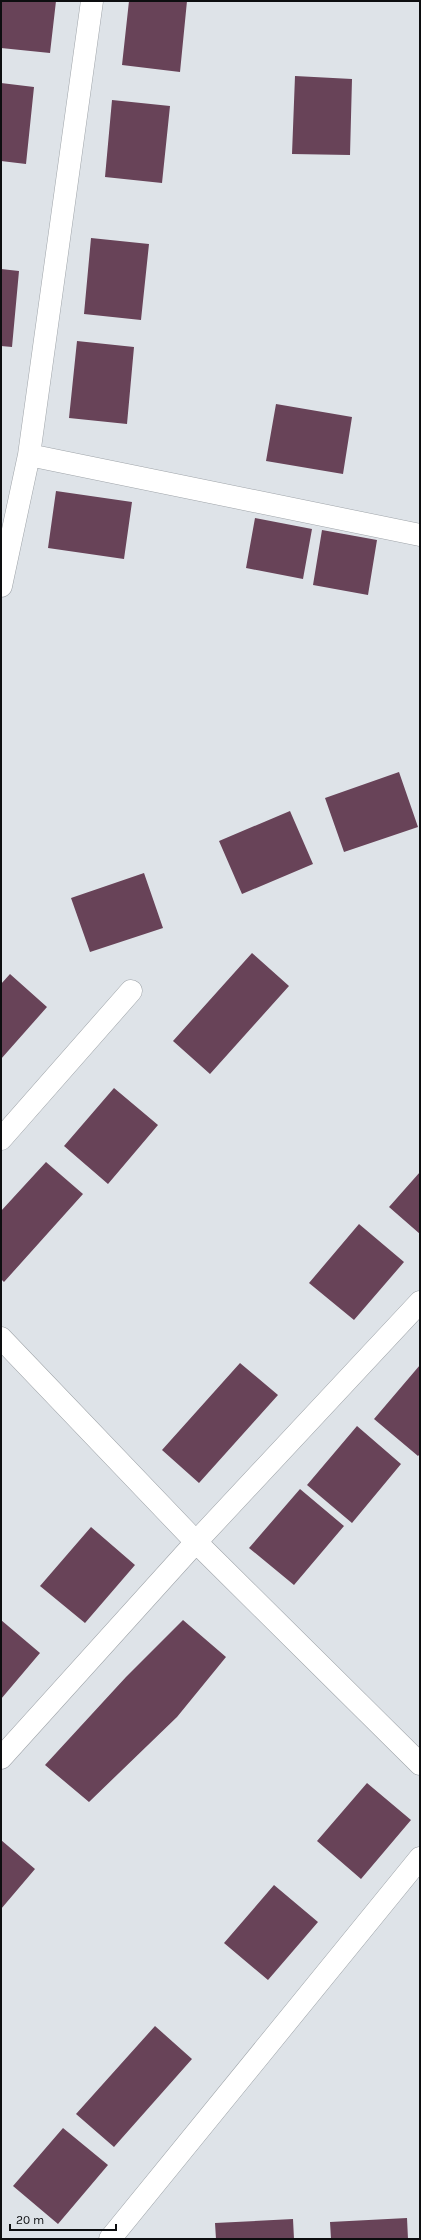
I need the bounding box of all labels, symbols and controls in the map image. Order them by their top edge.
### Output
scale bar [10,2206,116,2232]
text: 20 m [16,2213,44,2227]

